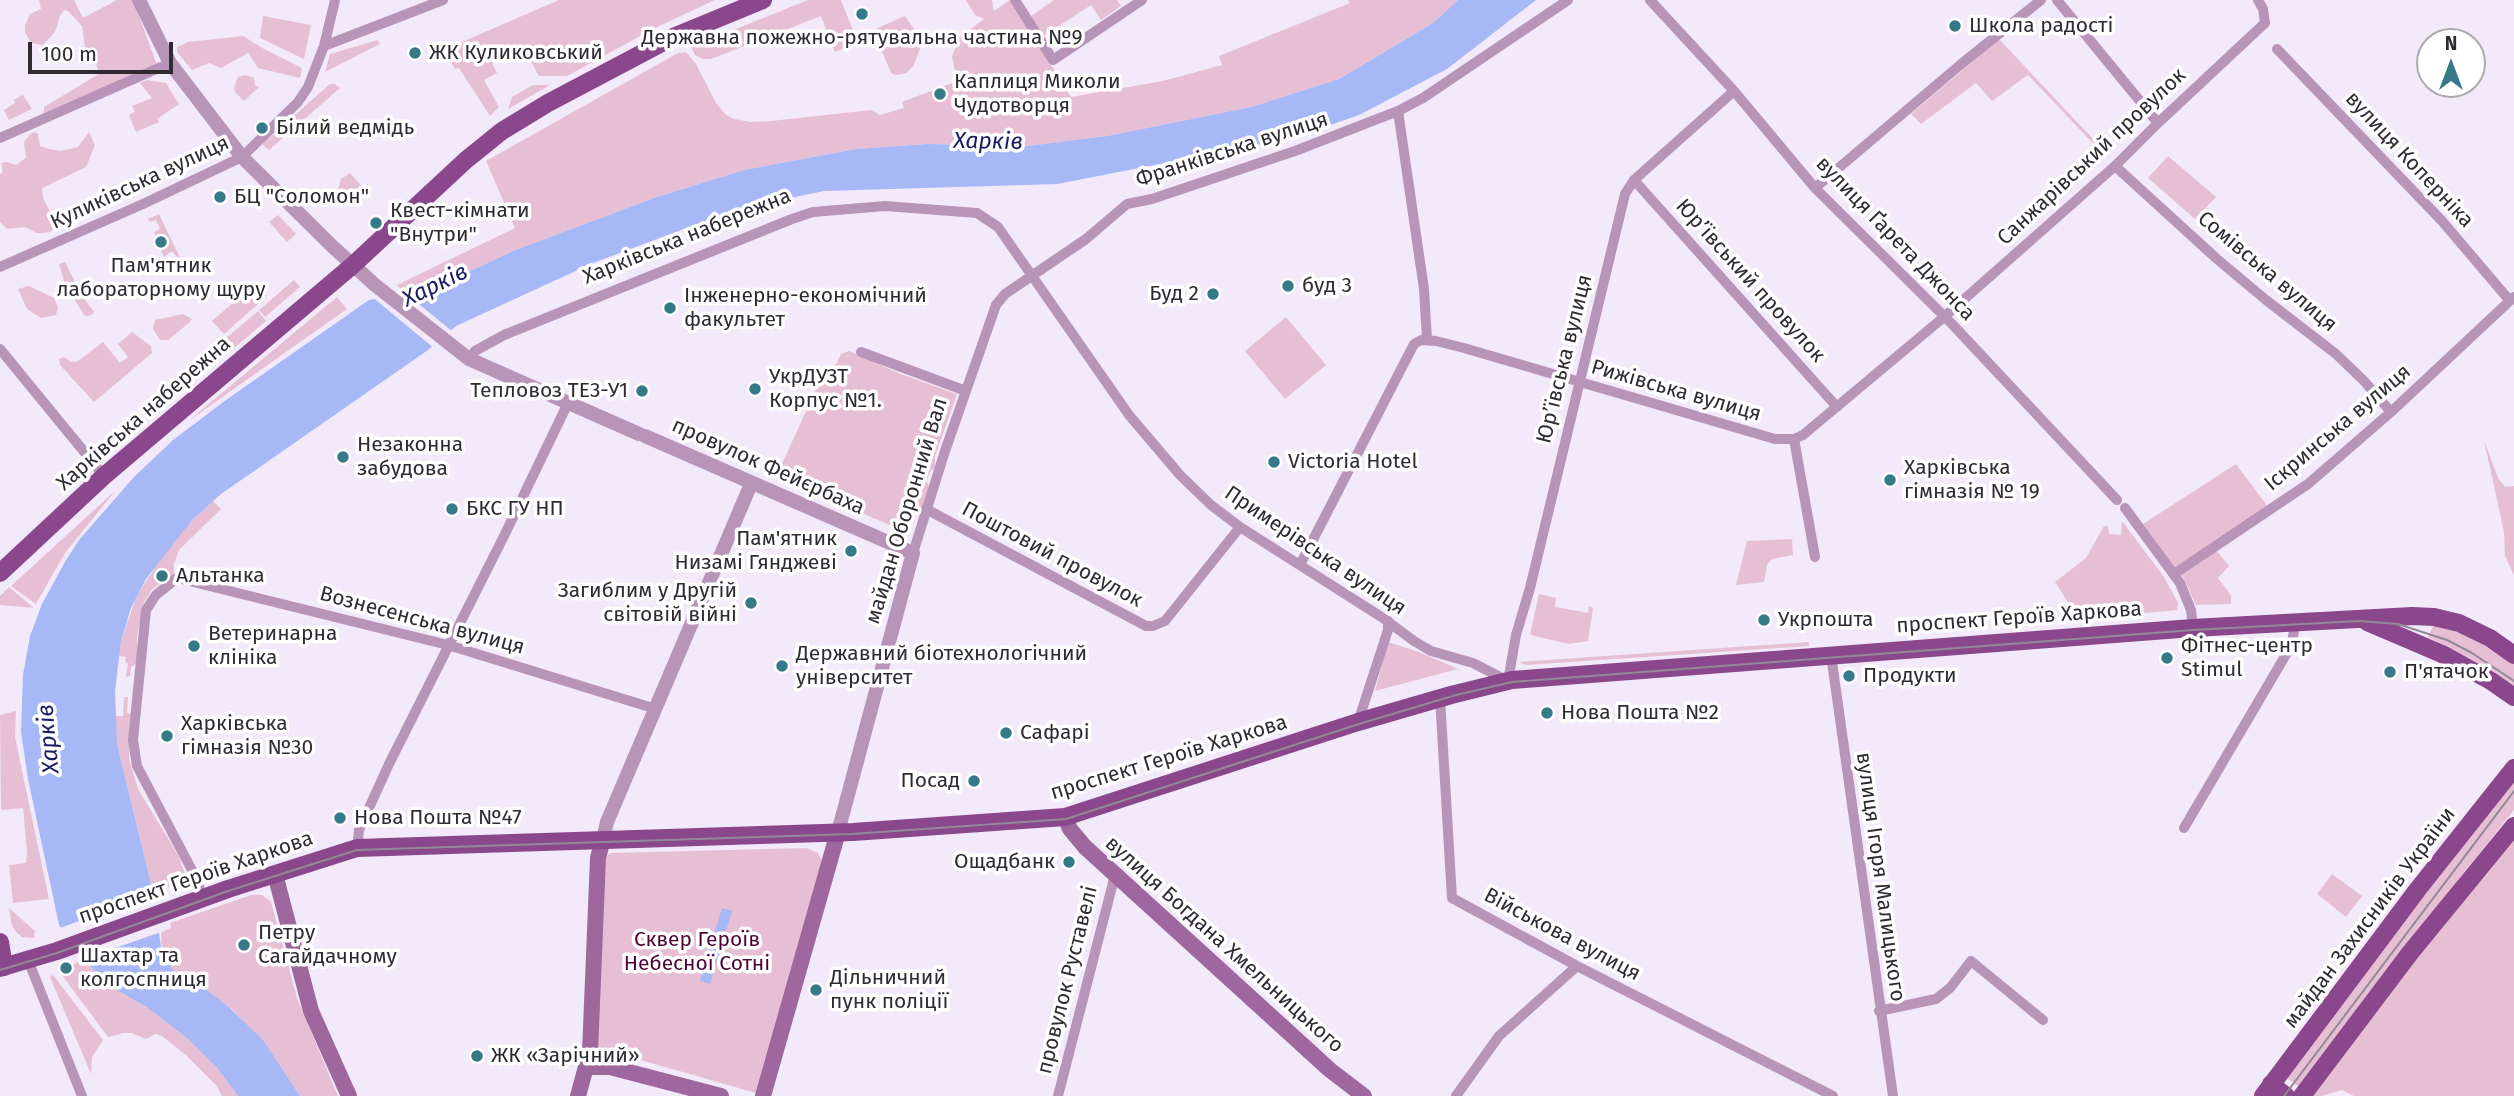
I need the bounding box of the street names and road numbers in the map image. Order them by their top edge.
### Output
street label: Санжарівський провулок [1993,63,2191,251]
street label: вулиця Коперніка [2339,87,2479,233]
street label: Франківська вулиця [1133,107,1331,193]
street label: Куликівська вулиця [47,131,233,235]
street label: вулиця Ґарета Джонса [1810,152,1980,326]
street label: Харківська набережна [579,184,795,290]
street label: Юр’ївський провулок [1670,194,1830,368]
street label: Сомівська вулиця [2192,206,2342,338]
street label: Юр’ївська вулиця [1532,272,1598,446]
street label: Харківська набережна [52,332,236,496]
street label: Рижівська вулиця [1588,355,1764,427]
street label: Іскринська вулиця [2260,359,2416,497]
street label: майдан Оборонний Вал [861,395,953,627]
street label: провулок Фейєрбаха [668,413,868,521]
street label: Примерівська вулиця [1219,481,1411,621]
street label: Поштовий провулок [957,497,1147,613]
street label: Вознесенська вулиця [317,582,527,660]
street label: проспект Героїв Харкова [1895,597,2143,639]
street label: проспект Героїв Харкова [1048,710,1290,806]
street label: вулиця Ігоря Малицького [1850,751,1910,1003]
street label: майдан Захисників України [2279,803,2461,1033]
street label: проспект Героїв Харкова [76,826,316,930]
street label: вулиця Богдана Хмельницького [1100,831,1348,1059]
street label: провулок Руставелі [1032,883,1104,1077]
street label: Військова вулиця [1479,883,1645,987]

